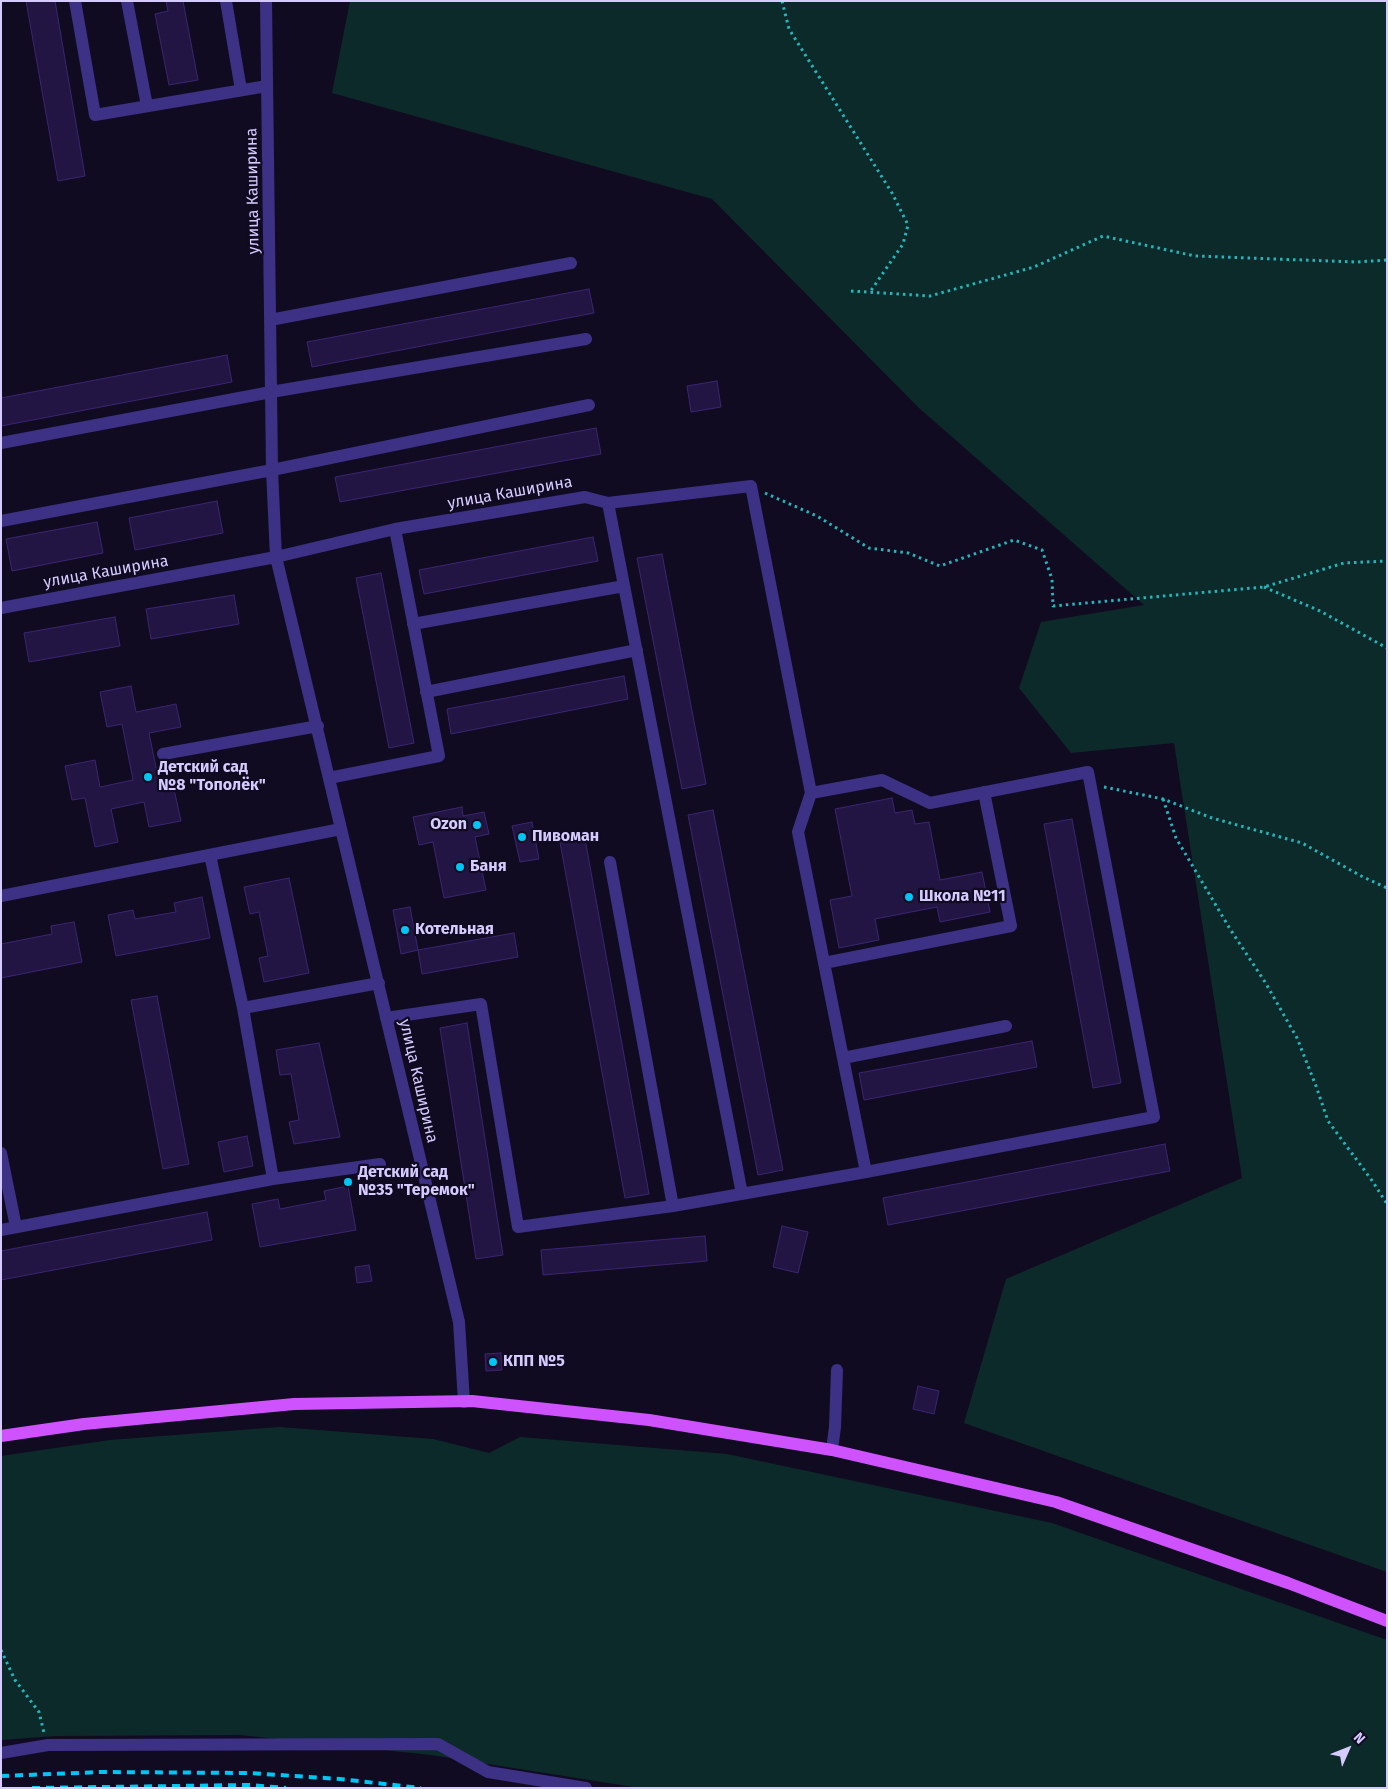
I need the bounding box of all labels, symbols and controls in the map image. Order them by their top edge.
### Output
street label: улица Каширина [242,128,264,254]
street label: улица Каширина [446,473,574,513]
street label: улица Каширина [42,552,170,592]
place label: Детский сад №8 "Тополёк" [158,758,266,796]
marker: Детский сад №8 "Тополёк" [142,771,154,783]
place label: Ozon [430,815,467,835]
marker: Ozon [471,819,483,831]
place label: Пивоман [532,827,599,847]
marker: Пивоман [516,831,528,843]
place label: Баня [470,857,507,877]
marker: Баня [454,861,466,873]
place label: Школа №11 [919,887,1006,907]
marker: Школа №11 [903,891,915,903]
place label: Котельная [415,920,494,940]
marker: Котельная [399,924,411,936]
street label: улица Каширина [394,1017,442,1145]
place label: Детский сад №35 "Теремок" [358,1163,475,1201]
marker: Детский сад №35 "Теремок" [342,1176,354,1188]
place label: КПП №5 [503,1352,565,1372]
marker: КПП №5 [487,1356,499,1368]
north arrow [1323,1724,1373,1774]
text: N [1350,1729,1368,1747]

